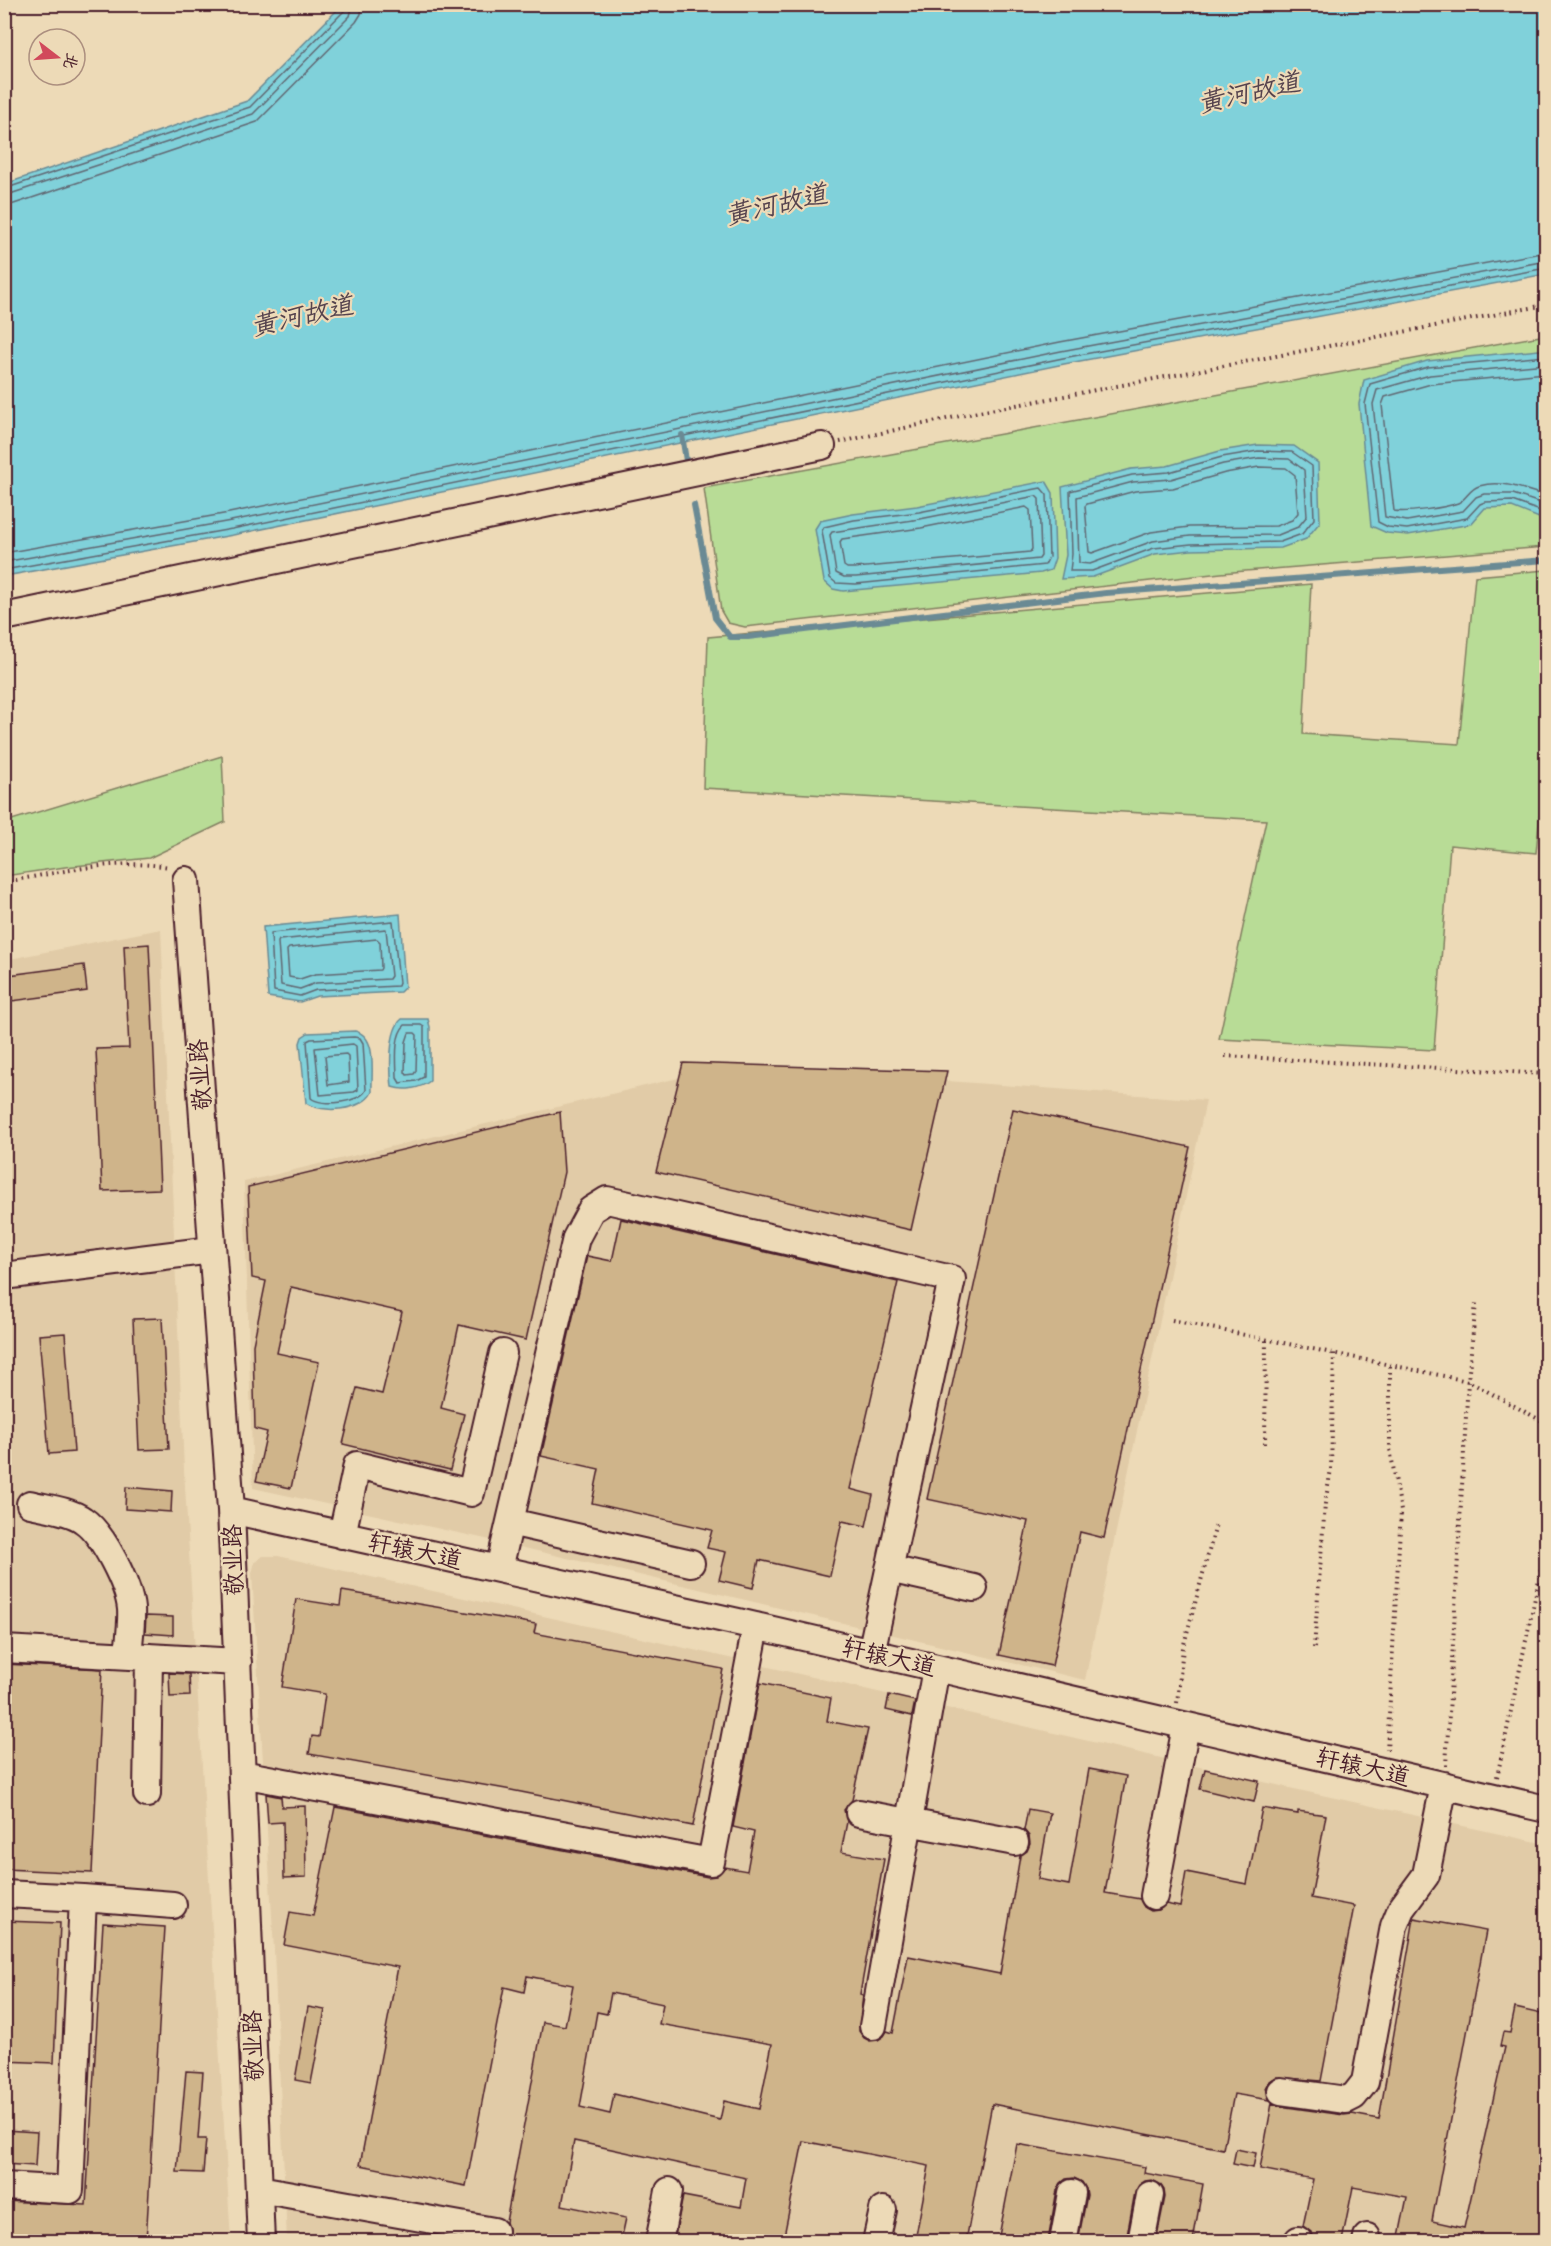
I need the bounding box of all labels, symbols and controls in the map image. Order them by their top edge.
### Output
north arrow [27,27,87,87]
text: 北 [58,51,82,72]
water label: 黄河故道 [1195,64,1305,120]
water label: 黄河故道 [722,176,832,232]
water label: 黄河故道 [248,287,358,343]
street label: 敬业路 [183,1038,217,1112]
street label: 敬业路 [217,1523,249,1597]
street label: 轩辕大道 [365,1526,465,1576]
street label: 轩辕大道 [839,1632,939,1682]
street label: 轩辕大道 [1313,1742,1413,1792]
street label: 敬业路 [237,2009,269,2083]

